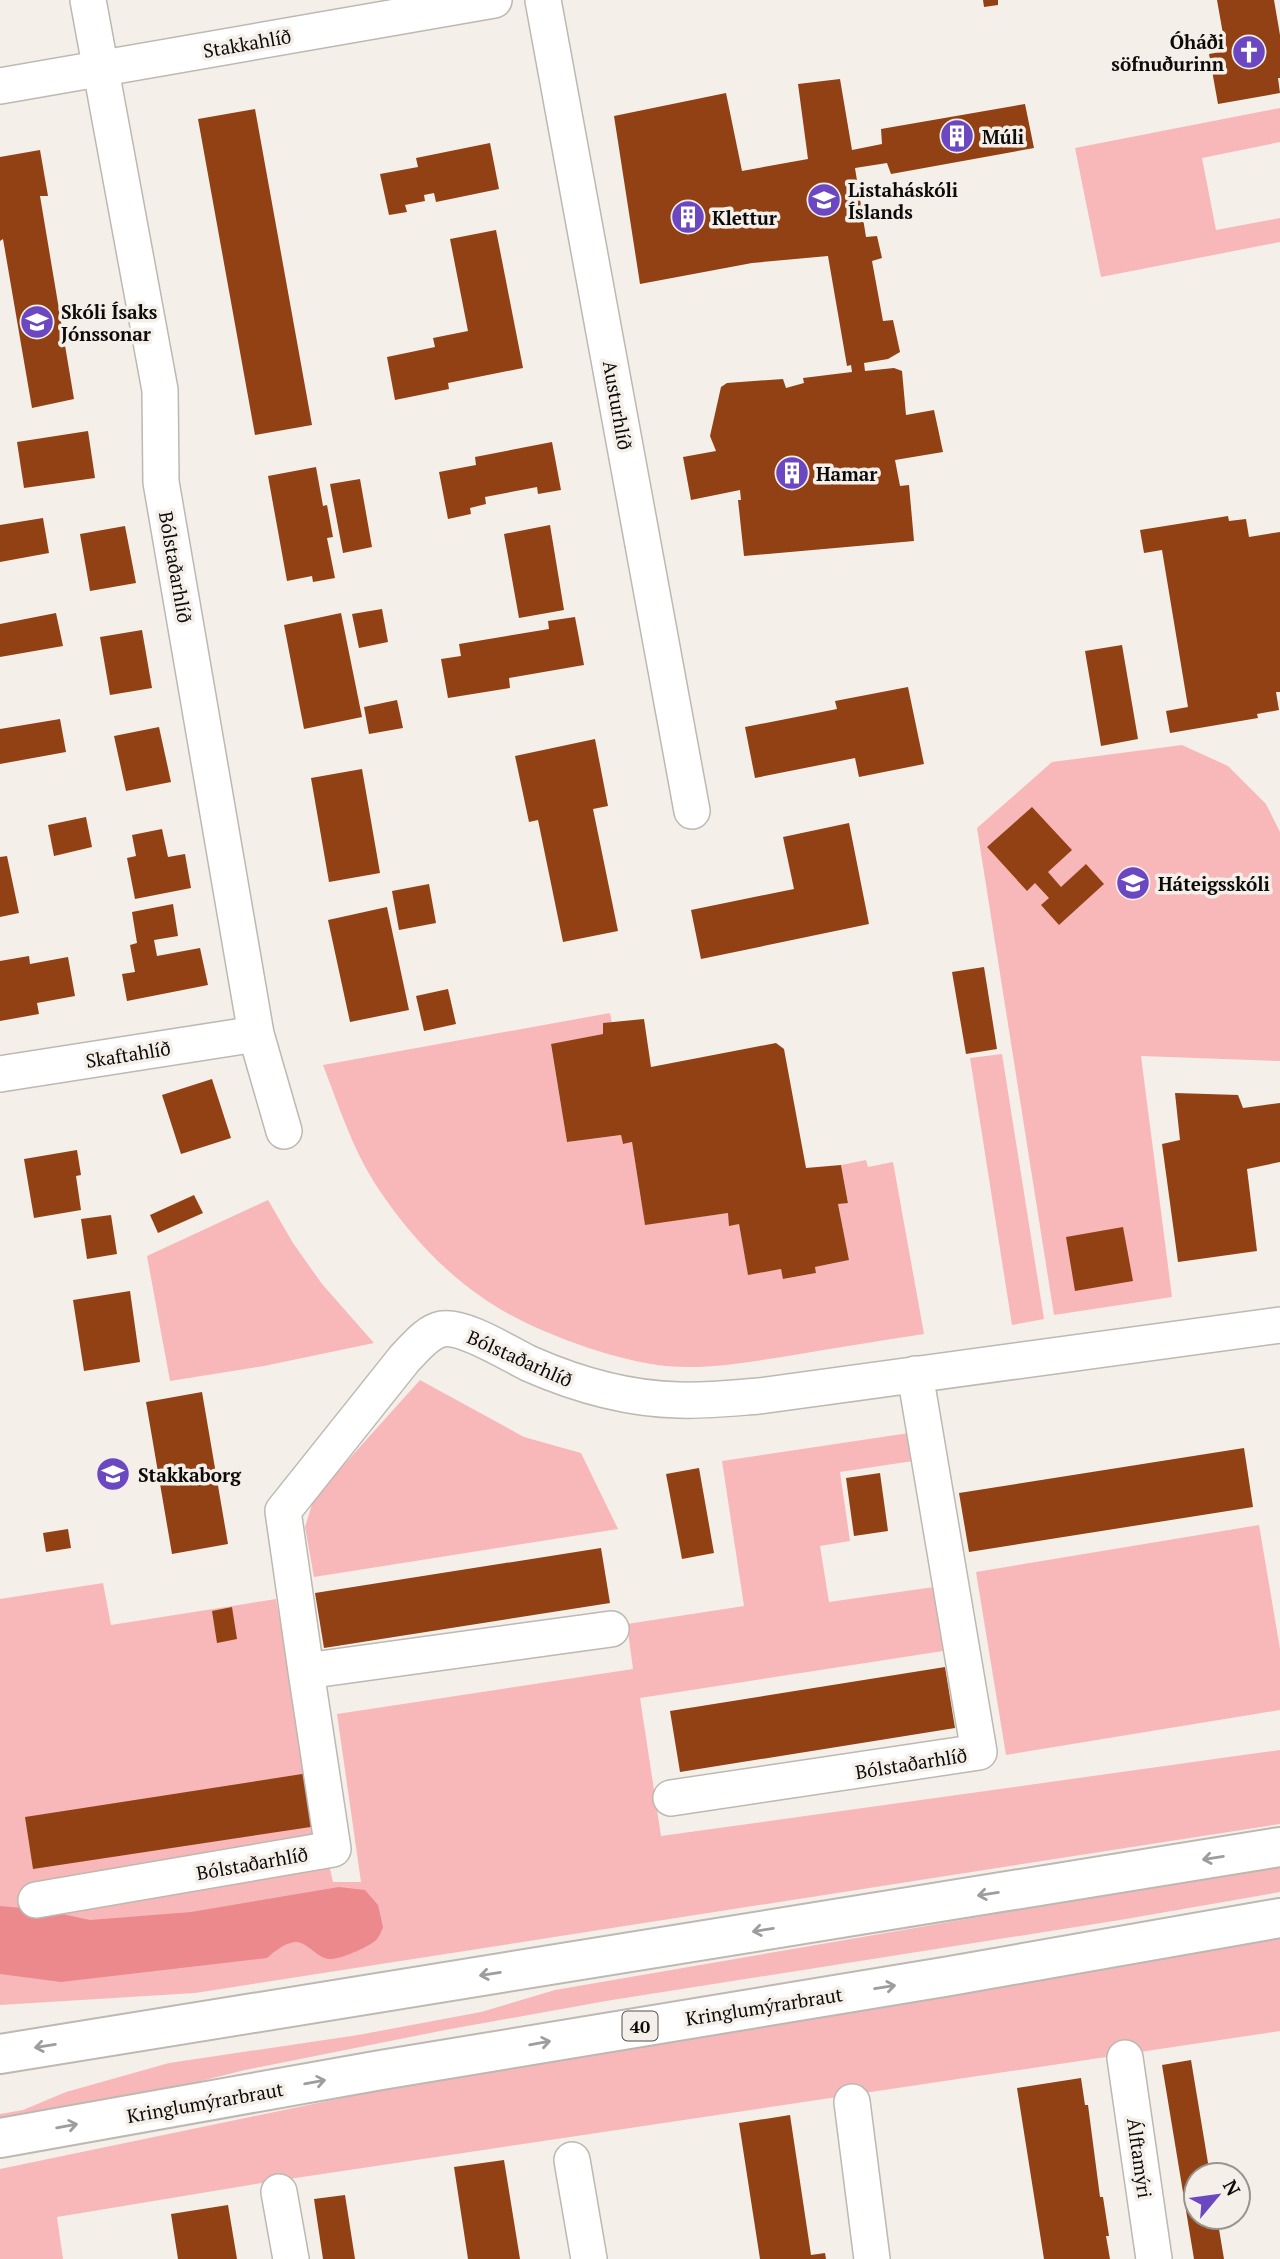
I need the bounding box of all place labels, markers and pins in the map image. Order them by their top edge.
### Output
place label: Óháði söfnuðurinn [1111,29,1225,76]
church icon: Óháði söfnuðurinn [1230,33,1268,71]
building icon: Múli [938,117,976,155]
place label: Múli [982,124,1024,149]
place label: Listaháskóli Íslands [848,177,958,224]
school or university icon: Listaháskóli Íslands [805,181,843,219]
building icon: Klettur [669,198,707,236]
place label: Klettur [712,205,778,230]
place label: Skóli Ísaks Jónssonar [61,299,158,346]
school or university icon: Skóli Ísaks Jónssonar [18,303,56,341]
building icon: Hamar [773,454,811,492]
place label: Hamar [816,461,878,486]
school or university icon: Háteigsskóli [1114,864,1152,902]
place label: Háteigsskóli [1158,871,1270,896]
school or university icon: Stakkaborg [94,1455,132,1493]
place label: Stakkaborg [138,1462,242,1487]

